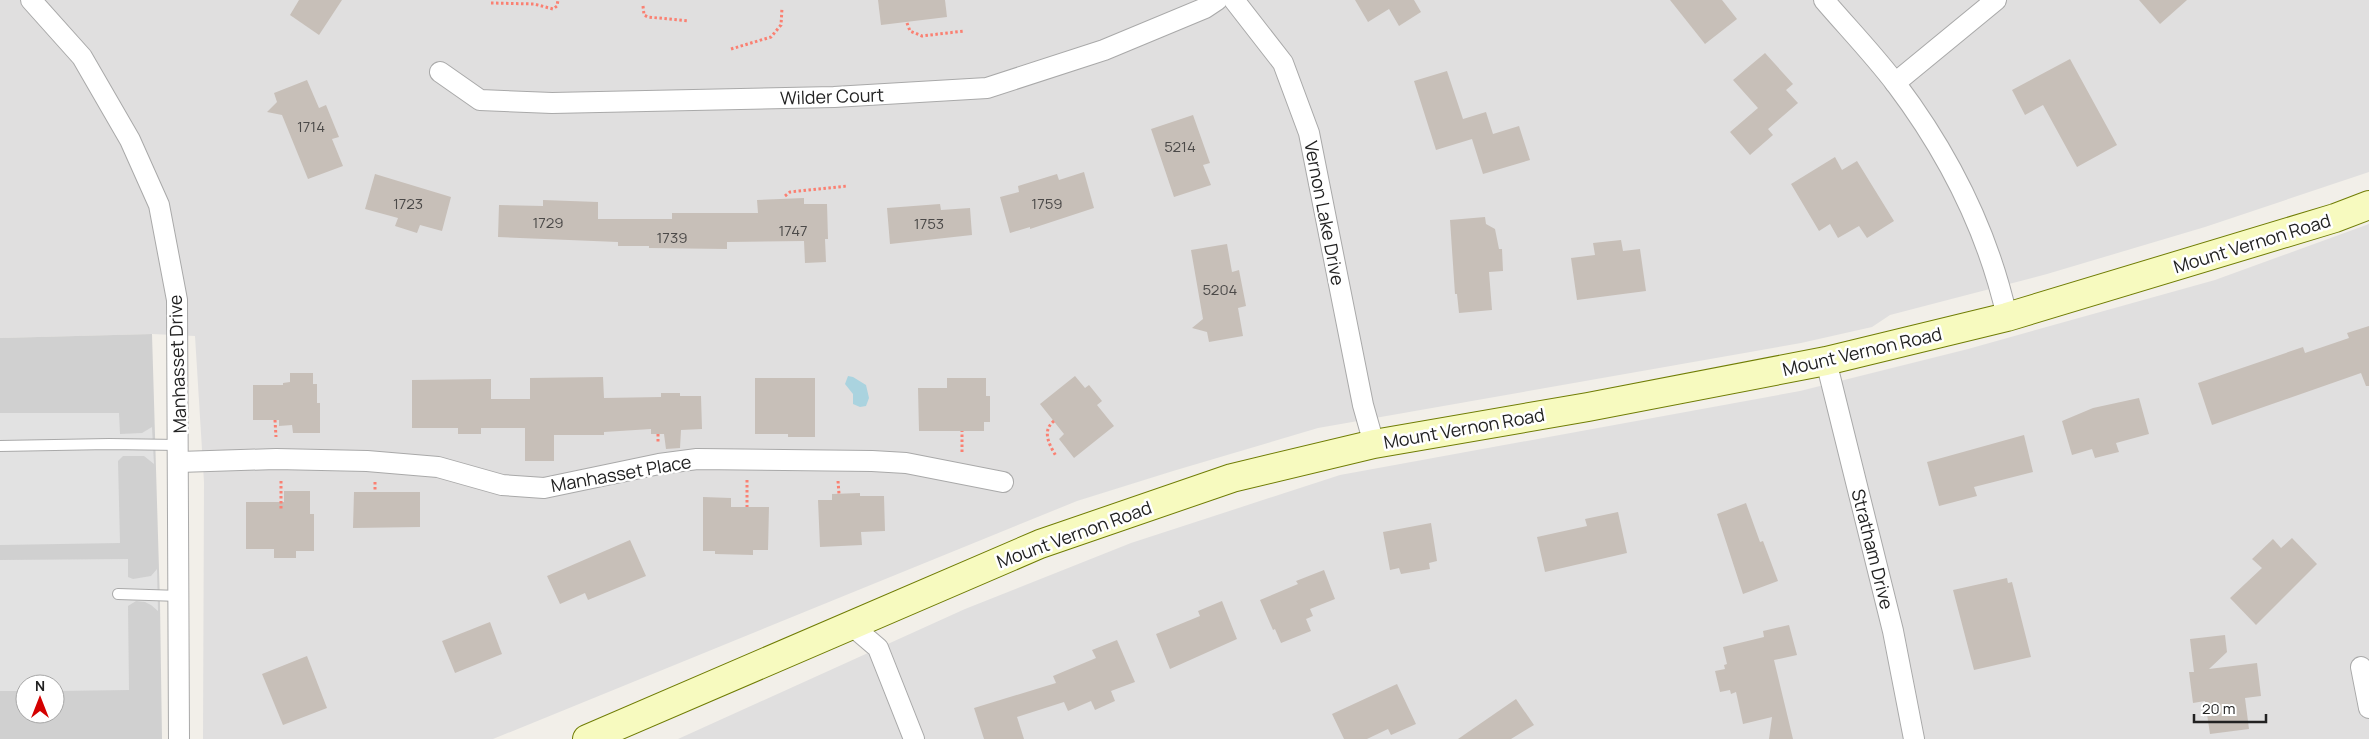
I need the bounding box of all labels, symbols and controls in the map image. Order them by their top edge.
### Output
street label: Wilder Court [780,82,884,110]
house number: 1714 [297,116,325,137]
house number: 5214 [1164,136,1196,157]
street label: Vernon Lake Drive [1299,139,1351,287]
house number: 1723 [393,193,423,214]
house number: 1759 [1031,193,1063,214]
street label: Mount Vernon Road [2171,208,2333,278]
house number: 1729 [532,212,564,233]
house number: 1753 [914,213,944,234]
house number: 1747 [778,220,808,241]
house number: 1739 [657,227,687,248]
house number: 5204 [1203,279,1238,300]
street label: Manhasset Drive [163,294,191,434]
street label: Mount Vernon Road [1780,321,1944,381]
street label: Mount Vernon Road [1382,402,1546,454]
street label: Manhasset Place [549,449,693,497]
street label: Stratham Drive [1846,486,1900,612]
street label: Mount Vernon Road [993,495,1155,573]
north arrow [15,674,65,724]
text: N [35,676,45,695]
scale bar [2194,692,2266,724]
text: 20 m [2202,698,2235,719]

